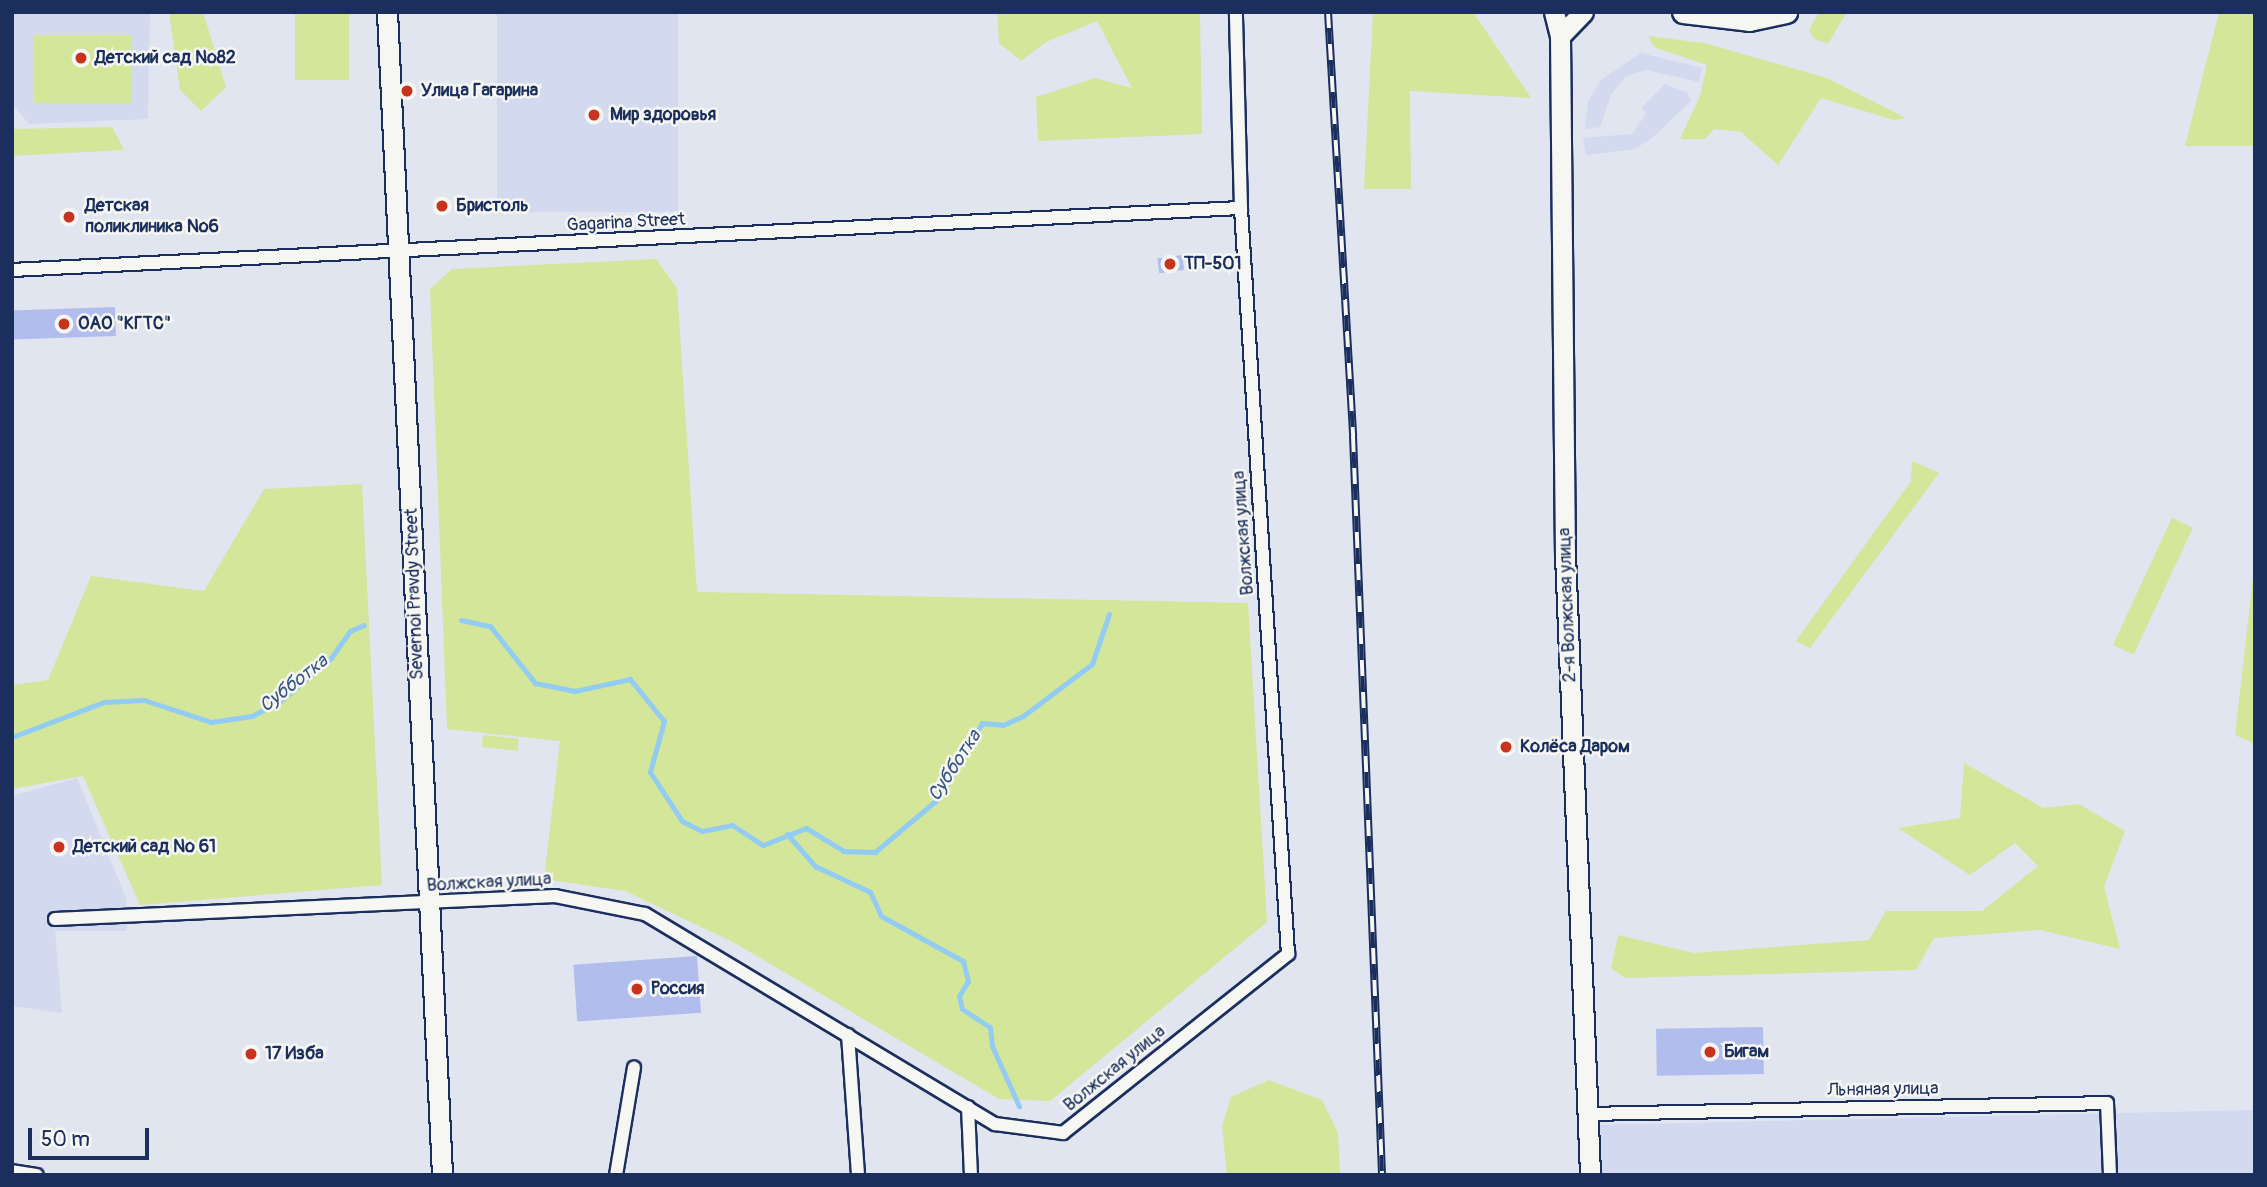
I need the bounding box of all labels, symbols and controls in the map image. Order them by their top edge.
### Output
place label: Детский сад №82 [95,47,236,69]
marker: Детский сад №82 [73,50,89,66]
place label: Улица Гагарина [421,80,538,102]
marker: Улица Гагарина [399,83,415,99]
place label: Мир здоровья [610,104,716,126]
marker: Мир здоровья [584,105,604,125]
place label: Бристоль [456,195,529,217]
place label: Детская поликлиника №6 [85,196,219,238]
marker: Бристоль [434,198,450,214]
marker: Детская поликлиника №6 [59,207,79,227]
street label: Gagarina Street [566,209,686,237]
place label: ТП-501 [1184,253,1242,275]
marker: ТП-501 [1162,256,1178,272]
place label: ОАО "КГТС" [78,313,171,335]
marker: ОАО "КГТС" [56,316,72,332]
street label: Волжская улица [1229,470,1259,596]
street label: Severnoi Pravdy Street [401,508,429,680]
street label: 2-я Волжская улица [1555,527,1581,683]
water label: Субботка [255,650,333,718]
water label: Субботка [924,726,986,806]
place label: Колёса Даром [1520,736,1630,758]
marker: Колёса Даром [1498,739,1514,755]
place label: Детский сад № 61 [73,836,216,858]
marker: Детский сад № 61 [51,839,67,855]
street label: Волжская улица [426,869,552,897]
place label: Россия [651,978,704,1000]
marker: Россия [629,981,645,997]
street label: Волжская улица [1060,1021,1170,1117]
place label: Бигам [1724,1041,1769,1063]
place label: 17 Изба [265,1043,324,1065]
marker: Бигам [1702,1044,1718,1060]
marker: 17 Изба [243,1046,259,1062]
street label: Льняная улица [1827,1078,1939,1102]
scale bar [32,1114,152,1158]
text: 50 m [41,1126,90,1153]

